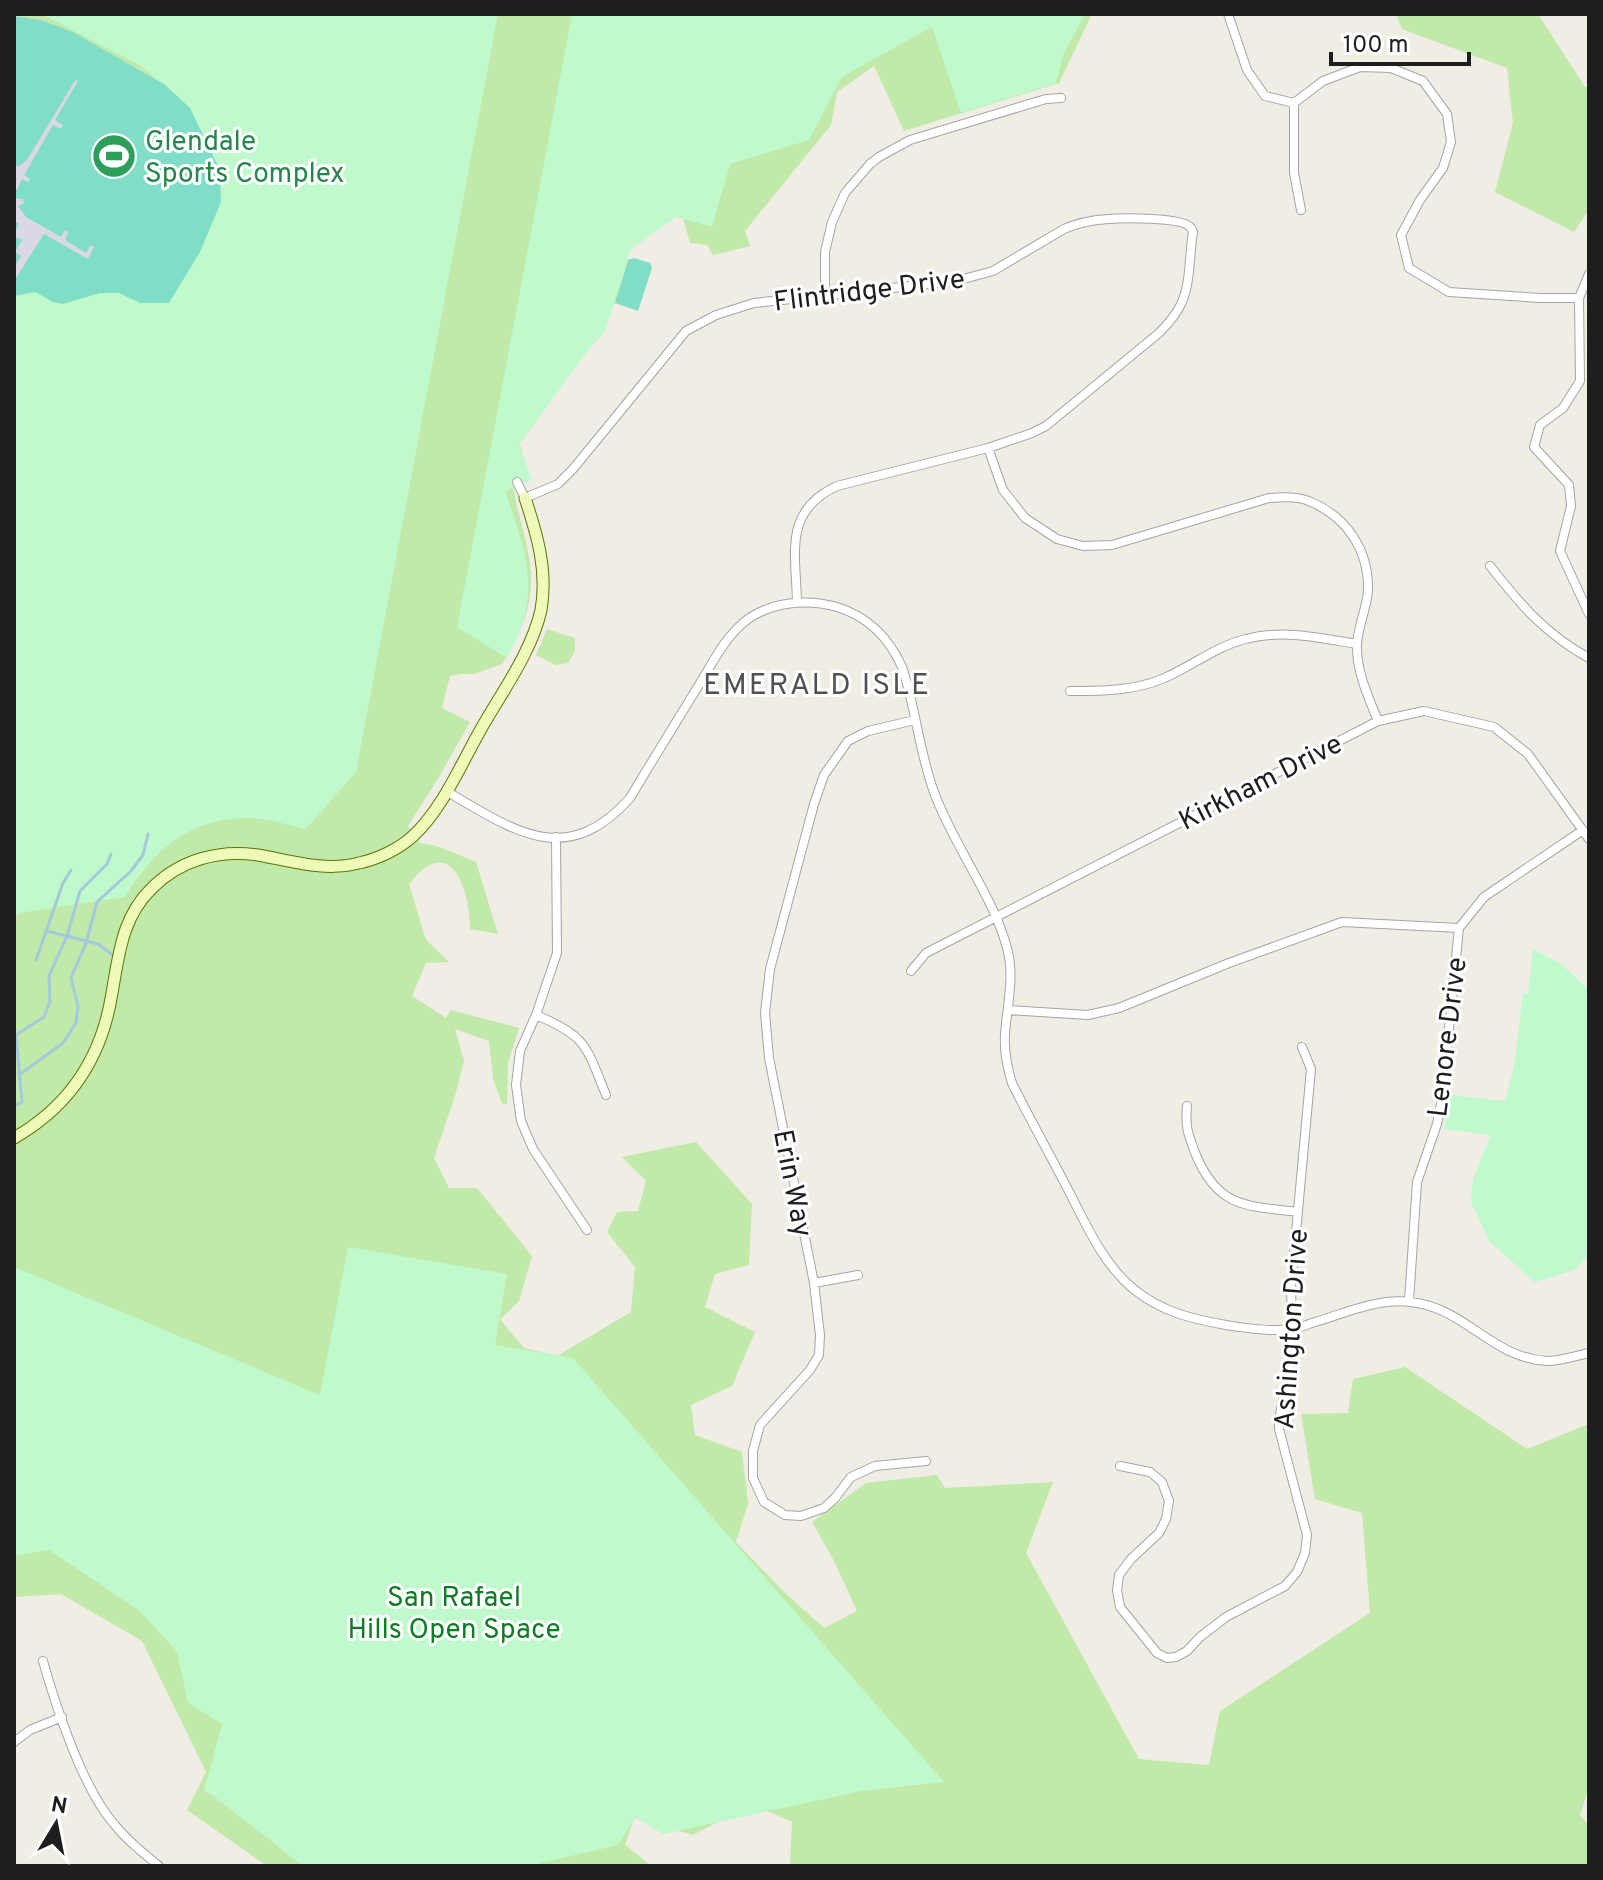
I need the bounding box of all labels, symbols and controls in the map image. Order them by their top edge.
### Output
scale bar [1331,16,1469,66]
text: 100 m [1343,31,1409,61]
place label: Glendale Sports Complex [145,125,345,193]
sports icon: Glendale Sports Complex [90,132,138,180]
street label: Flintridge Drive [772,262,967,322]
district label: EMERALD ISLE [703,668,931,705]
street label: Kirkham Drive [1174,727,1349,840]
street label: Lenore Drive [1421,955,1477,1119]
street label: Erin Way [763,1127,819,1240]
street label: Ashington Drive [1268,1228,1318,1431]
park label: San Rafael Hills Open Space [347,1581,561,1649]
north arrow [16,1784,96,1864]
text: N [49,1792,69,1821]

